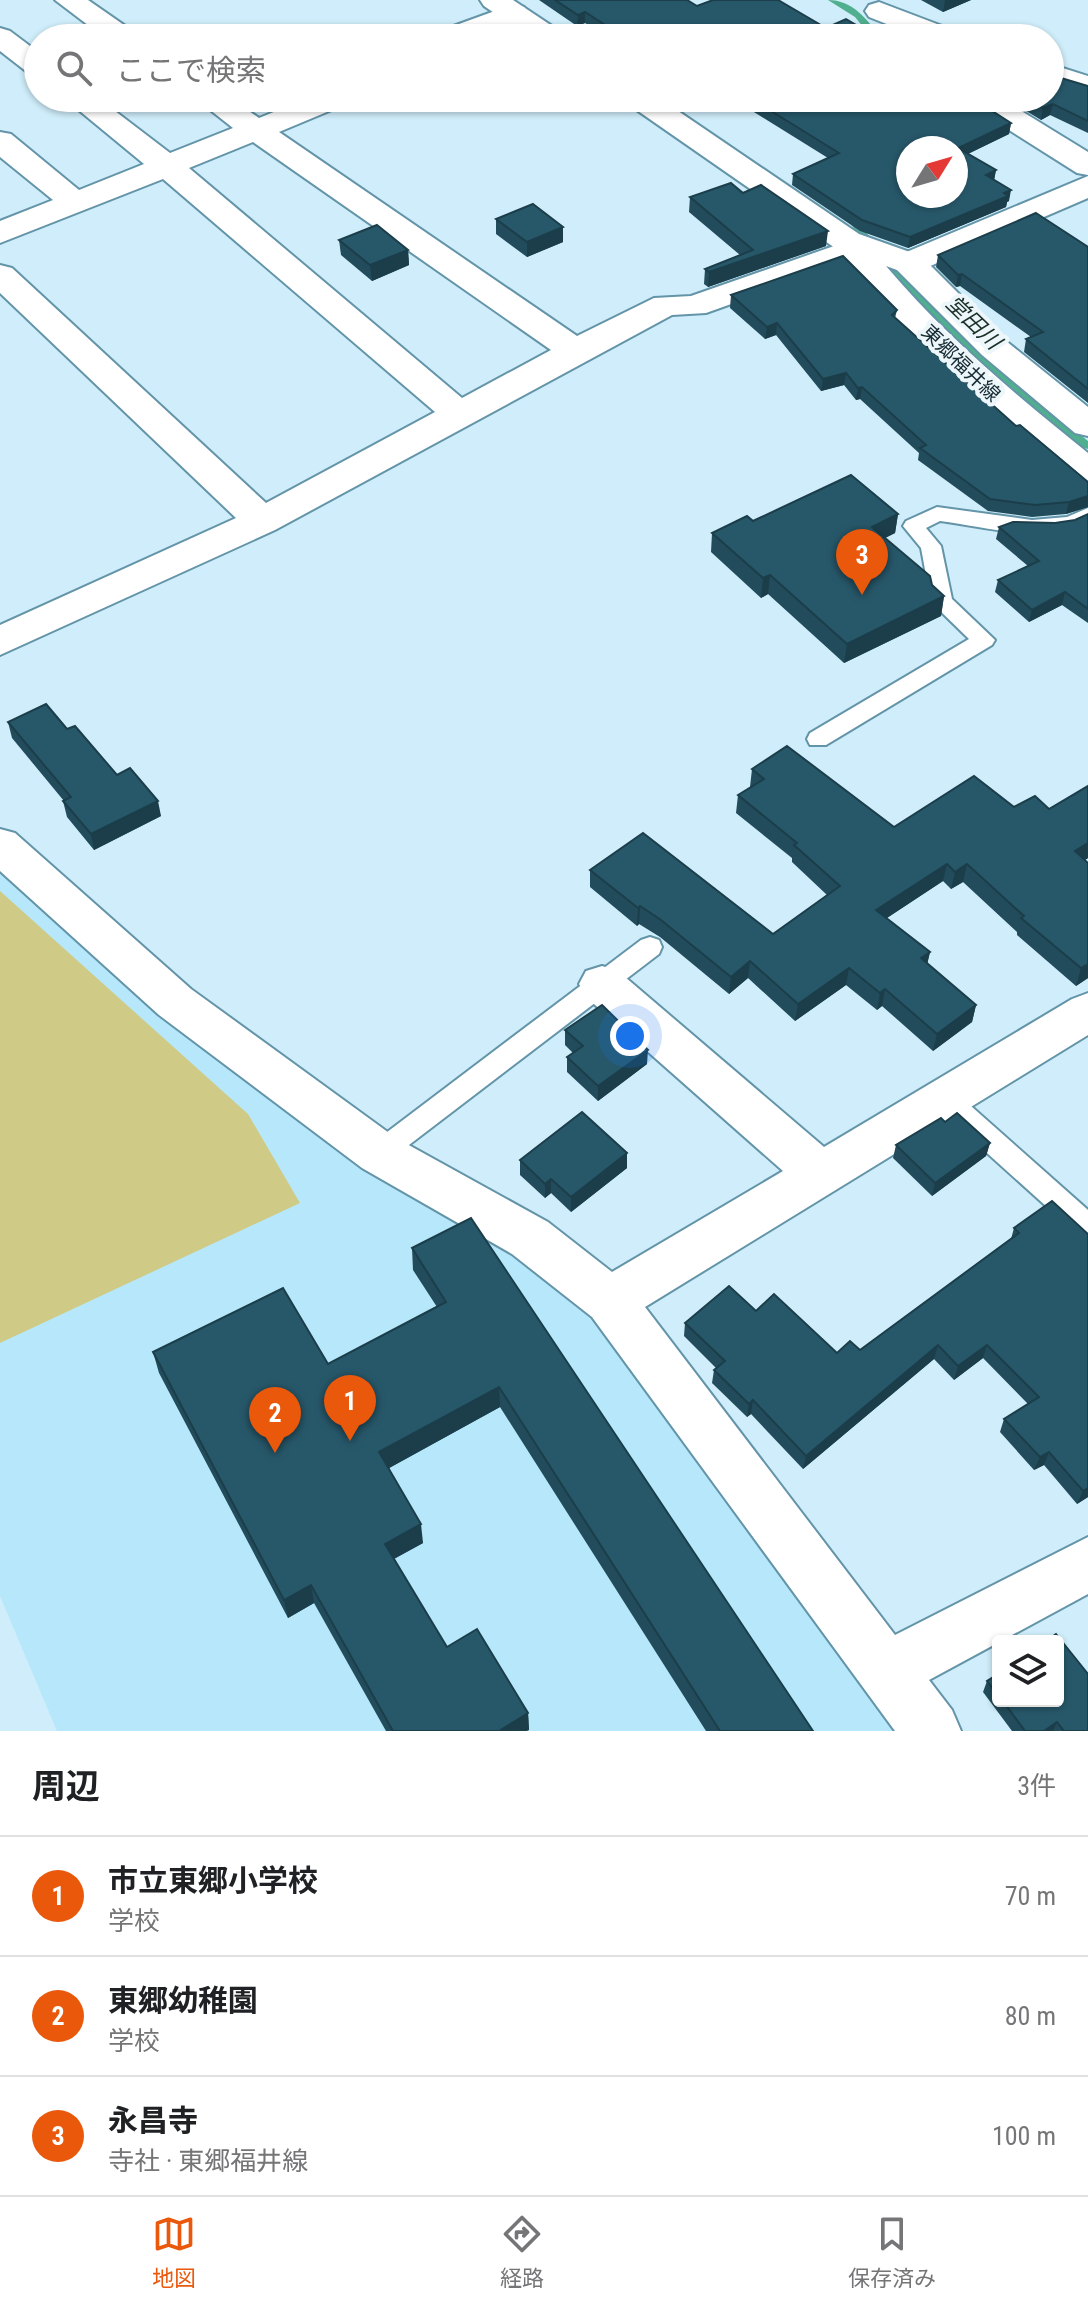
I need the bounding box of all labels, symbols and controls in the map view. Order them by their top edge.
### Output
search box [24,24,1064,112]
icon: search [52,46,96,90]
text: ここで検索 [116,53,266,88]
north arrow [896,136,968,208]
water label: 堂田川 [941,290,1008,356]
street label: 東郷福井線 [917,320,1005,406]
pin: 3 [836,529,888,595]
your location [610,1016,650,1056]
pin: 1 [324,1375,376,1441]
pin: 2 [249,1387,301,1453]
map controls [992,1635,1064,1707]
button: layers [992,1635,1064,1707]
text: 周辺 [32,1766,100,1806]
text: 3件 [1017,1771,1056,1801]
text: 市立東郷小学校 [108,1863,318,1898]
text: 1 [51,1881,65,1911]
text: 70 m [1005,1881,1056,1911]
text: 学校 [108,1906,160,1936]
text: 東郷幼稚園 [108,1983,258,2018]
text: 2 [51,2001,65,2031]
text: 80 m [1005,2001,1056,2031]
text: 学校 [108,2026,160,2056]
text: 永昌寺 [108,2103,198,2138]
text: 3 [51,2121,65,2151]
text: 100 m [992,2121,1056,2151]
text: 寺社 · 東郷福井線 [108,2146,308,2176]
tab: 地図 [152,2212,196,2292]
tab: 経路 [500,2212,544,2292]
tab: 保存済み [848,2212,936,2292]

